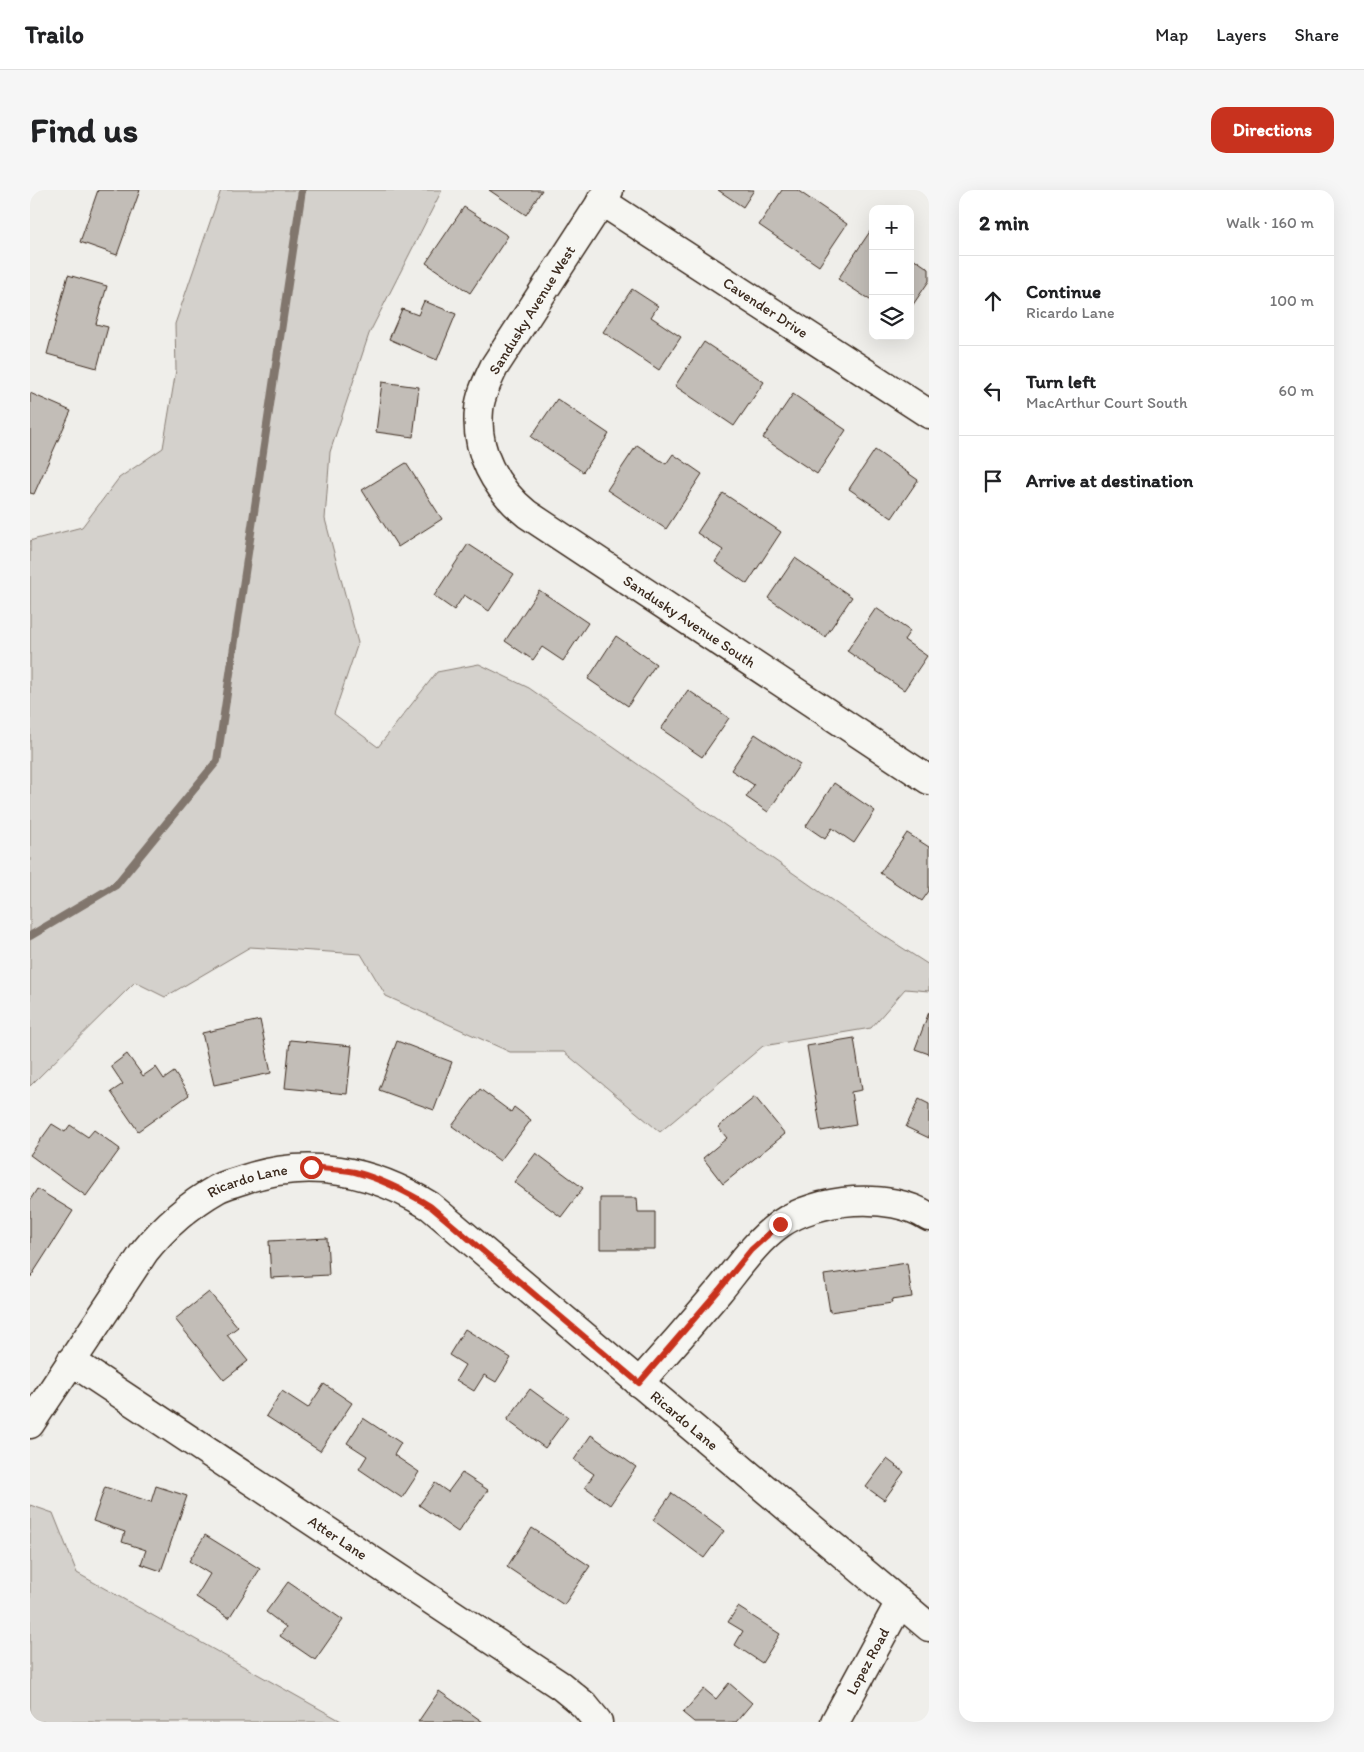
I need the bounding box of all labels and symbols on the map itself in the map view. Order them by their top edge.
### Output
street label: Sandusky Avenue West [485,242,579,378]
street label: Cavender Drive [719,274,811,342]
street label: Sandusky Avenue South [620,571,759,672]
route start [300,1156,323,1179]
street label: Ricardo Lane [204,1161,289,1202]
route end [769,1213,792,1236]
street label: Ricardo Lane [647,1387,722,1454]
street label: Atter Lane [305,1512,371,1564]
street label: Lopez Road [842,1625,893,1698]

